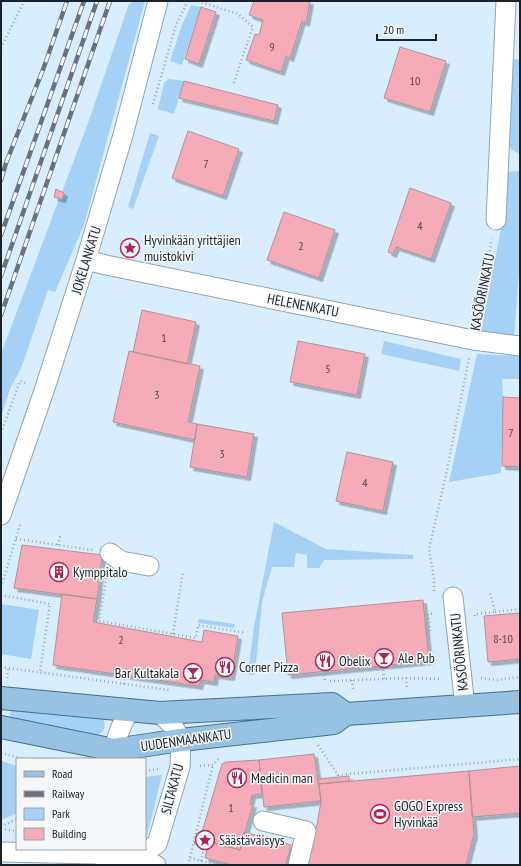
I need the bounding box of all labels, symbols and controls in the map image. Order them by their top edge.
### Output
scale bar [377,16,436,42]
text: 20 m [383,22,404,37]
house number: 9 [269,39,275,54]
house number: 10 [410,73,420,88]
house number: 7 [203,156,209,171]
house number: 4 [417,218,423,233]
street label: JOKELANKATU [67,224,105,297]
place label: Hyvinkään yrittäjien muistokivi [144,231,241,265]
place icon: Hyvinkään yrittäjien muistokivi [119,237,141,259]
house number: 2 [298,238,304,253]
street label: KASÖÖRINKATU [466,252,498,332]
street label: HELENENKATU [266,289,340,321]
house number: 1 [161,330,167,345]
house number: 5 [325,361,331,376]
house number: 3 [154,387,160,402]
house number: 7 [508,425,514,440]
house number: 3 [219,446,225,461]
house number: 4 [362,475,368,490]
building icon: Kymppitalo [48,561,70,583]
place label: Kymppitalo [73,563,128,581]
street label: KASÖÖRINKATU [446,612,472,692]
house number: 8-10 [493,631,513,646]
house number: 2 [118,632,124,647]
bar icon: Ale Pub [373,647,395,669]
place label: Ale Pub [398,649,435,667]
restaurant icon: Obelix [314,650,336,672]
place label: Obelix [339,652,371,670]
restaurant icon: Corner Pizza [214,656,236,678]
place label: Corner Pizza [239,658,299,676]
bar icon: Bar Kultakala [182,662,204,684]
place label: Bar Kultakala [115,664,179,682]
street label: UUDENMAANKATU [140,725,232,755]
legend [16,758,146,850]
street label: SILTAKATU [157,762,187,816]
text: Road [52,766,72,781]
restaurant icon: Medicin man [226,767,248,789]
place label: Medicin man [251,769,313,787]
text: Railway [52,786,85,801]
place label: GOGO Express Hyvinkää [394,797,463,831]
house number: 1 [228,800,234,815]
sports icon: GOGO Express Hyvinkää [369,803,391,825]
text: Park [52,806,70,821]
text: Building [52,826,87,841]
place icon: Säästäväisyys [194,829,216,851]
place label: Säästäväisyys [219,831,285,849]

